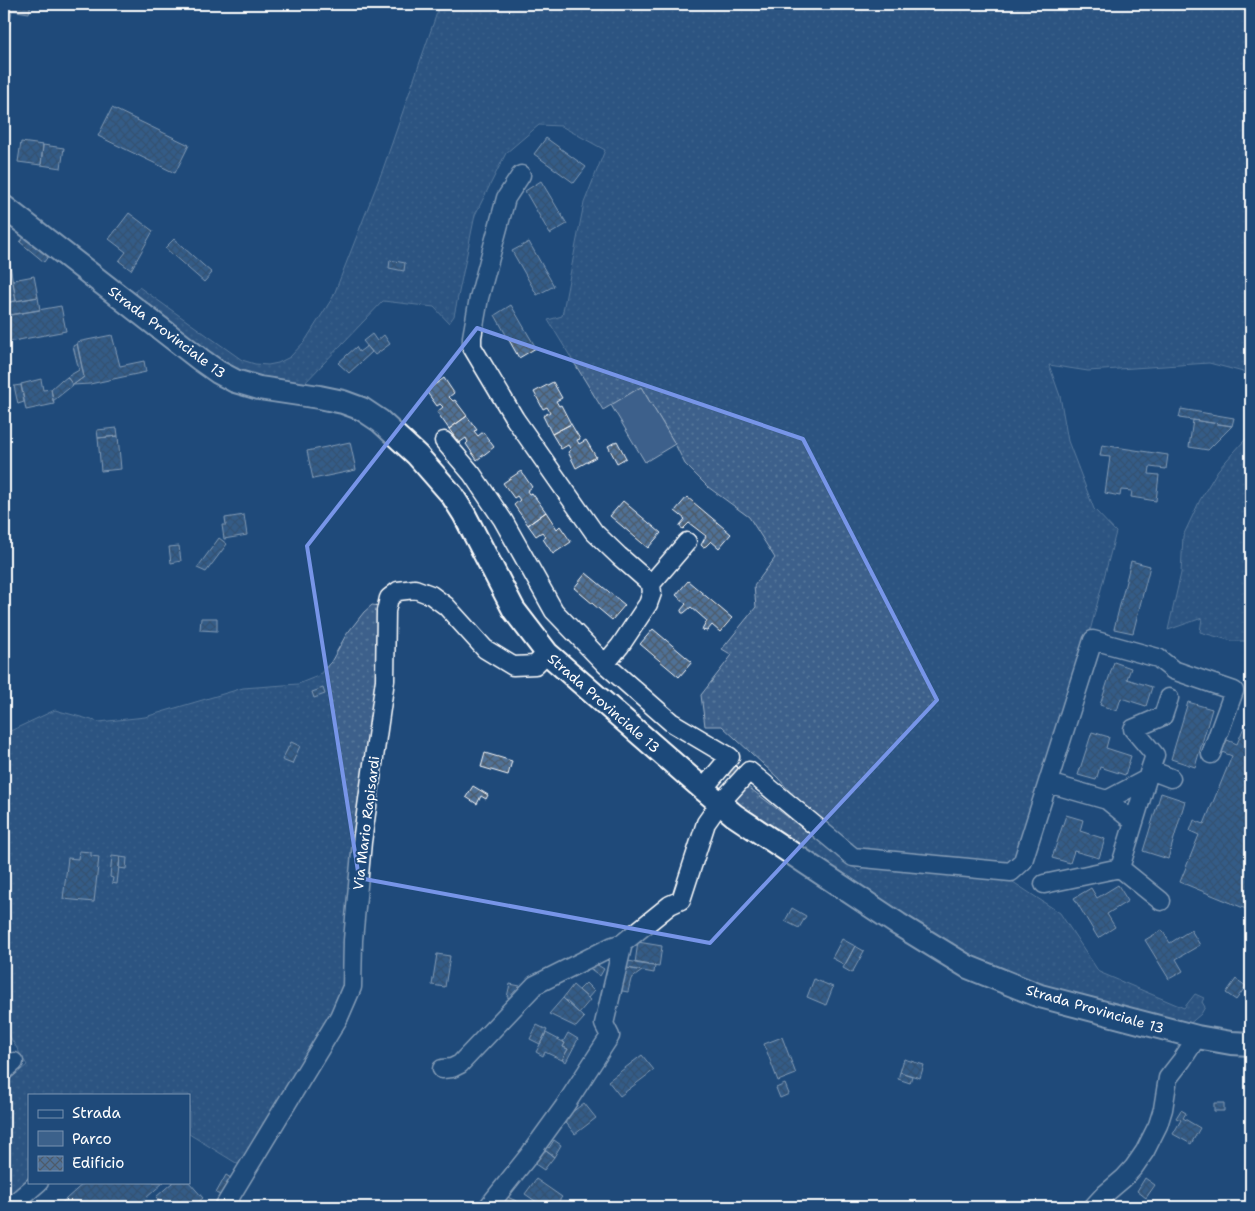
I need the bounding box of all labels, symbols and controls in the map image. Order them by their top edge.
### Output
street label: Strada Provinciale 13 [104,282,230,382]
street label: Strada Provinciale 13 [544,649,664,757]
street label: Via Mario Rapisardi [349,755,383,891]
street label: Strada Provinciale 13 [1024,981,1166,1037]
legend [28,1094,190,1184]
text: Strada [72,1103,121,1123]
text: Parco [72,1129,112,1149]
text: Edificio [72,1153,124,1173]

